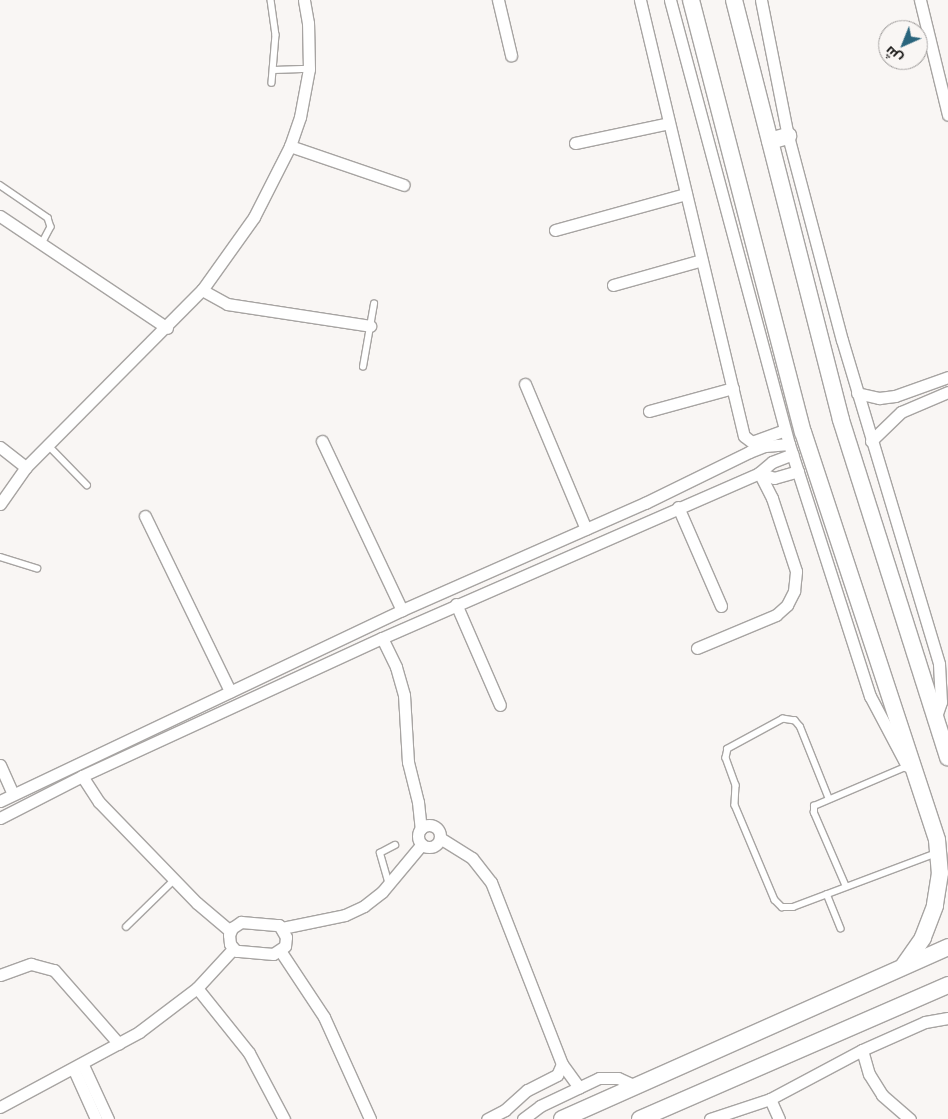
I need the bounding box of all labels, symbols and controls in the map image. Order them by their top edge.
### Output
north arrow [878,20,928,70]
text: ش [880,42,906,69]

